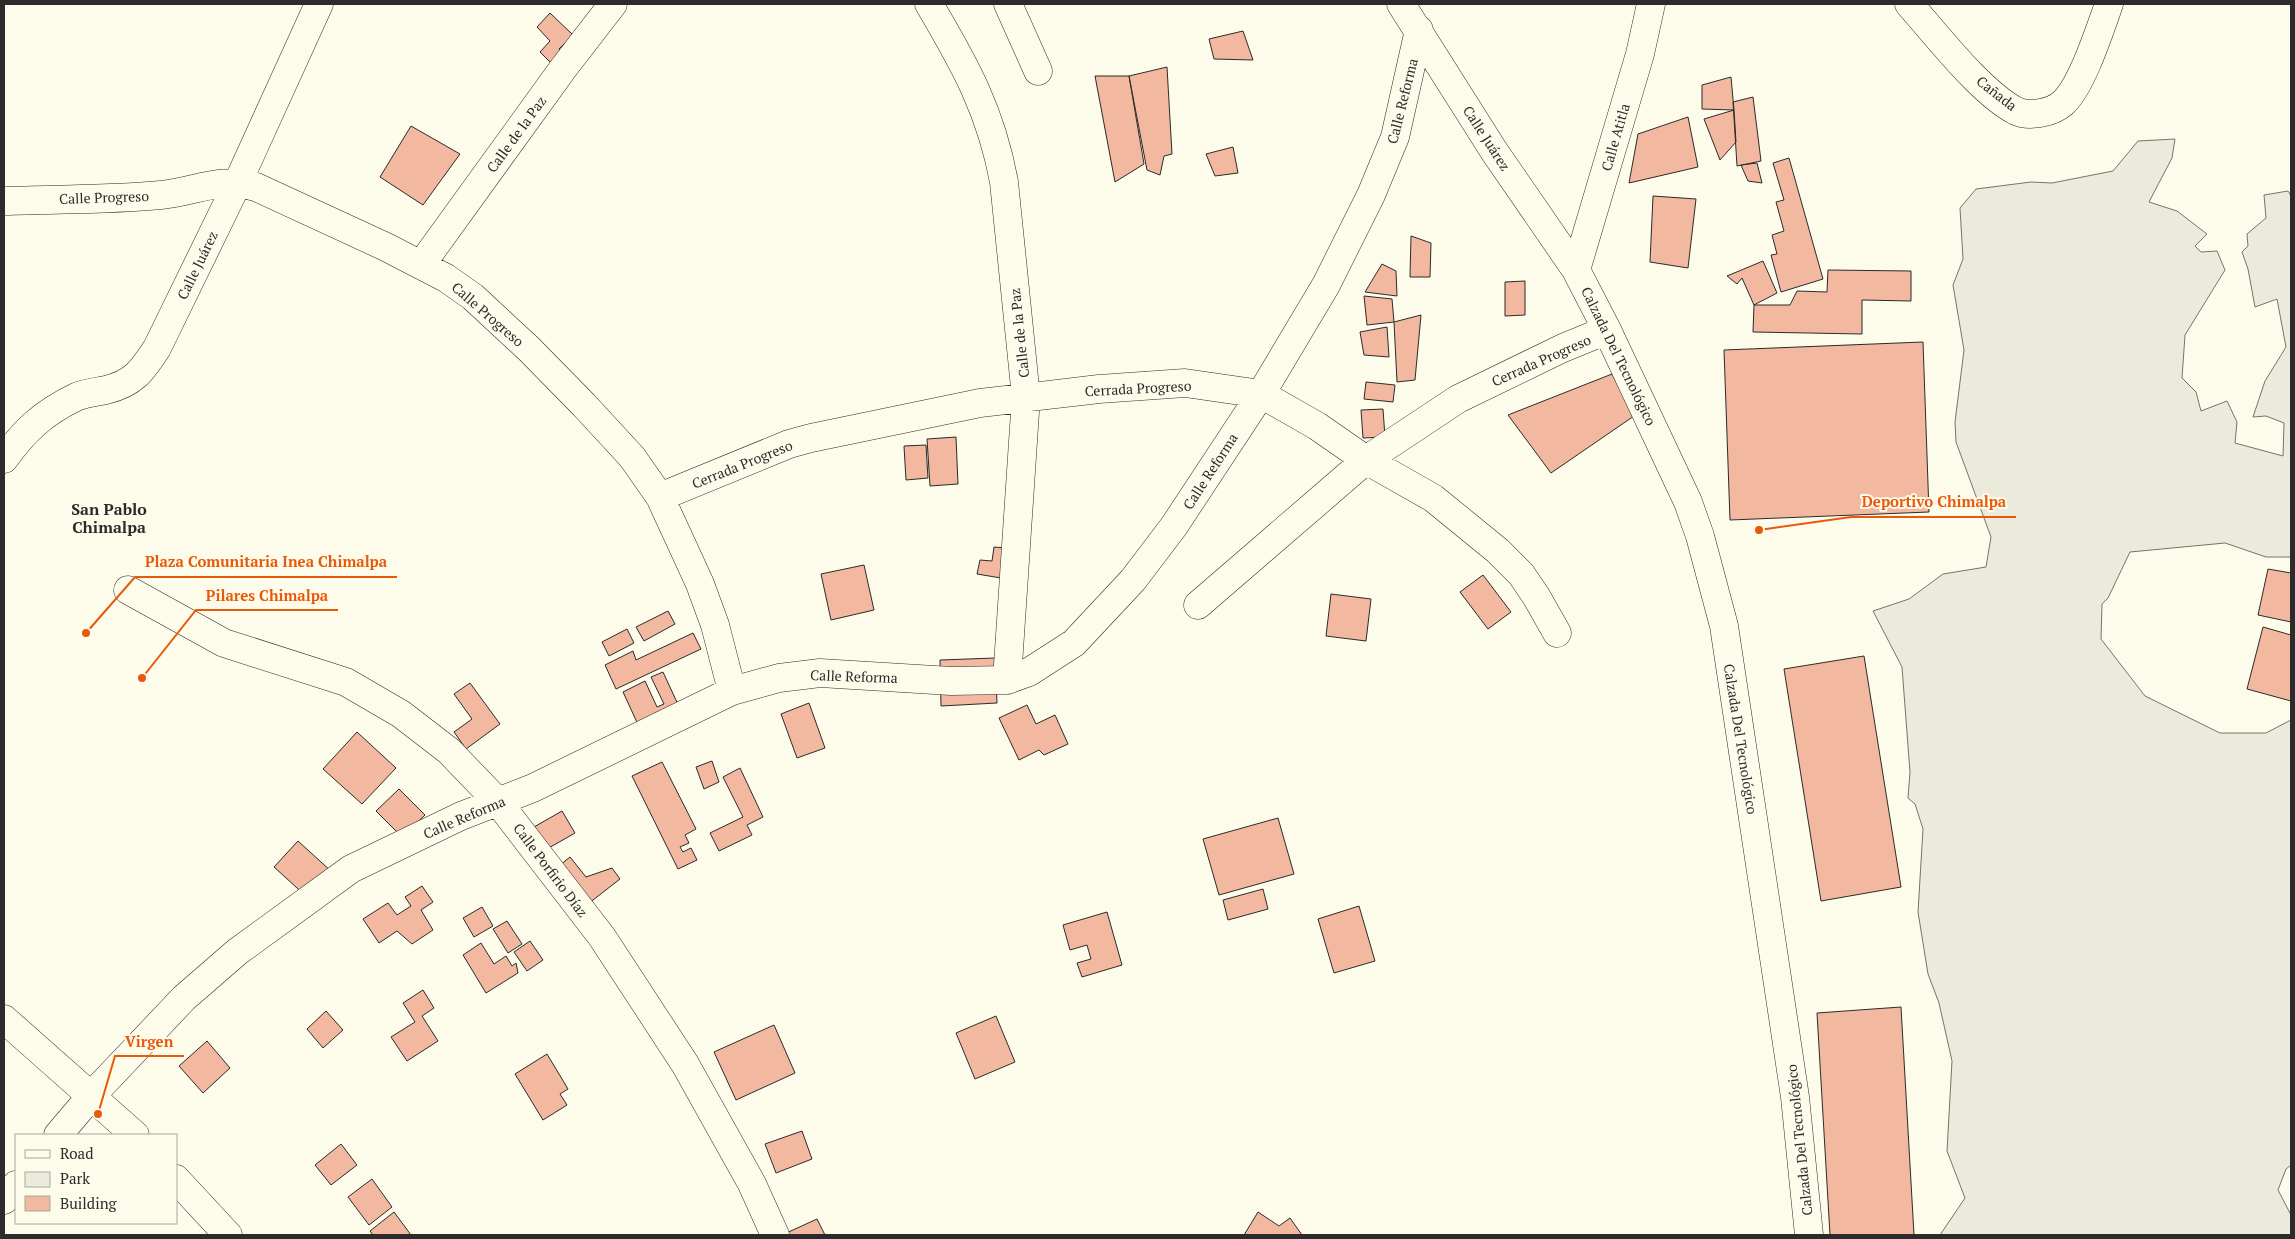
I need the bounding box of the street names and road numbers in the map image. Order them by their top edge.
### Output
street label: Calle Reforma [1382,56,1422,146]
street label: Cañada [1973,71,2021,115]
street label: Calle de la Paz [482,92,550,176]
street label: Calle Atitla [1596,101,1634,173]
street label: Calle Juárez [1459,102,1515,174]
street label: Calle Progreso [59,186,150,208]
street label: Calle Juárez [172,227,222,302]
street label: Calle Progreso [448,277,528,351]
street label: Calzada Del Tecnológico [1577,284,1661,429]
street label: Calle de la Paz [1005,287,1033,379]
street label: Cerrada Progreso [1488,329,1594,390]
street label: Cerrada Progreso [1084,376,1192,400]
street label: Calle Reforma [1178,429,1242,513]
street label: Cerrada Progreso [689,435,795,493]
street label: Calzada Del Tecnológico [1720,662,1762,816]
street label: Calle Reforma [810,665,898,687]
street label: Calle Reforma [420,791,508,843]
street label: Calle Porfirio Díaz [509,819,593,921]
street label: Calzada Del Tecnológico [1782,1063,1816,1217]

